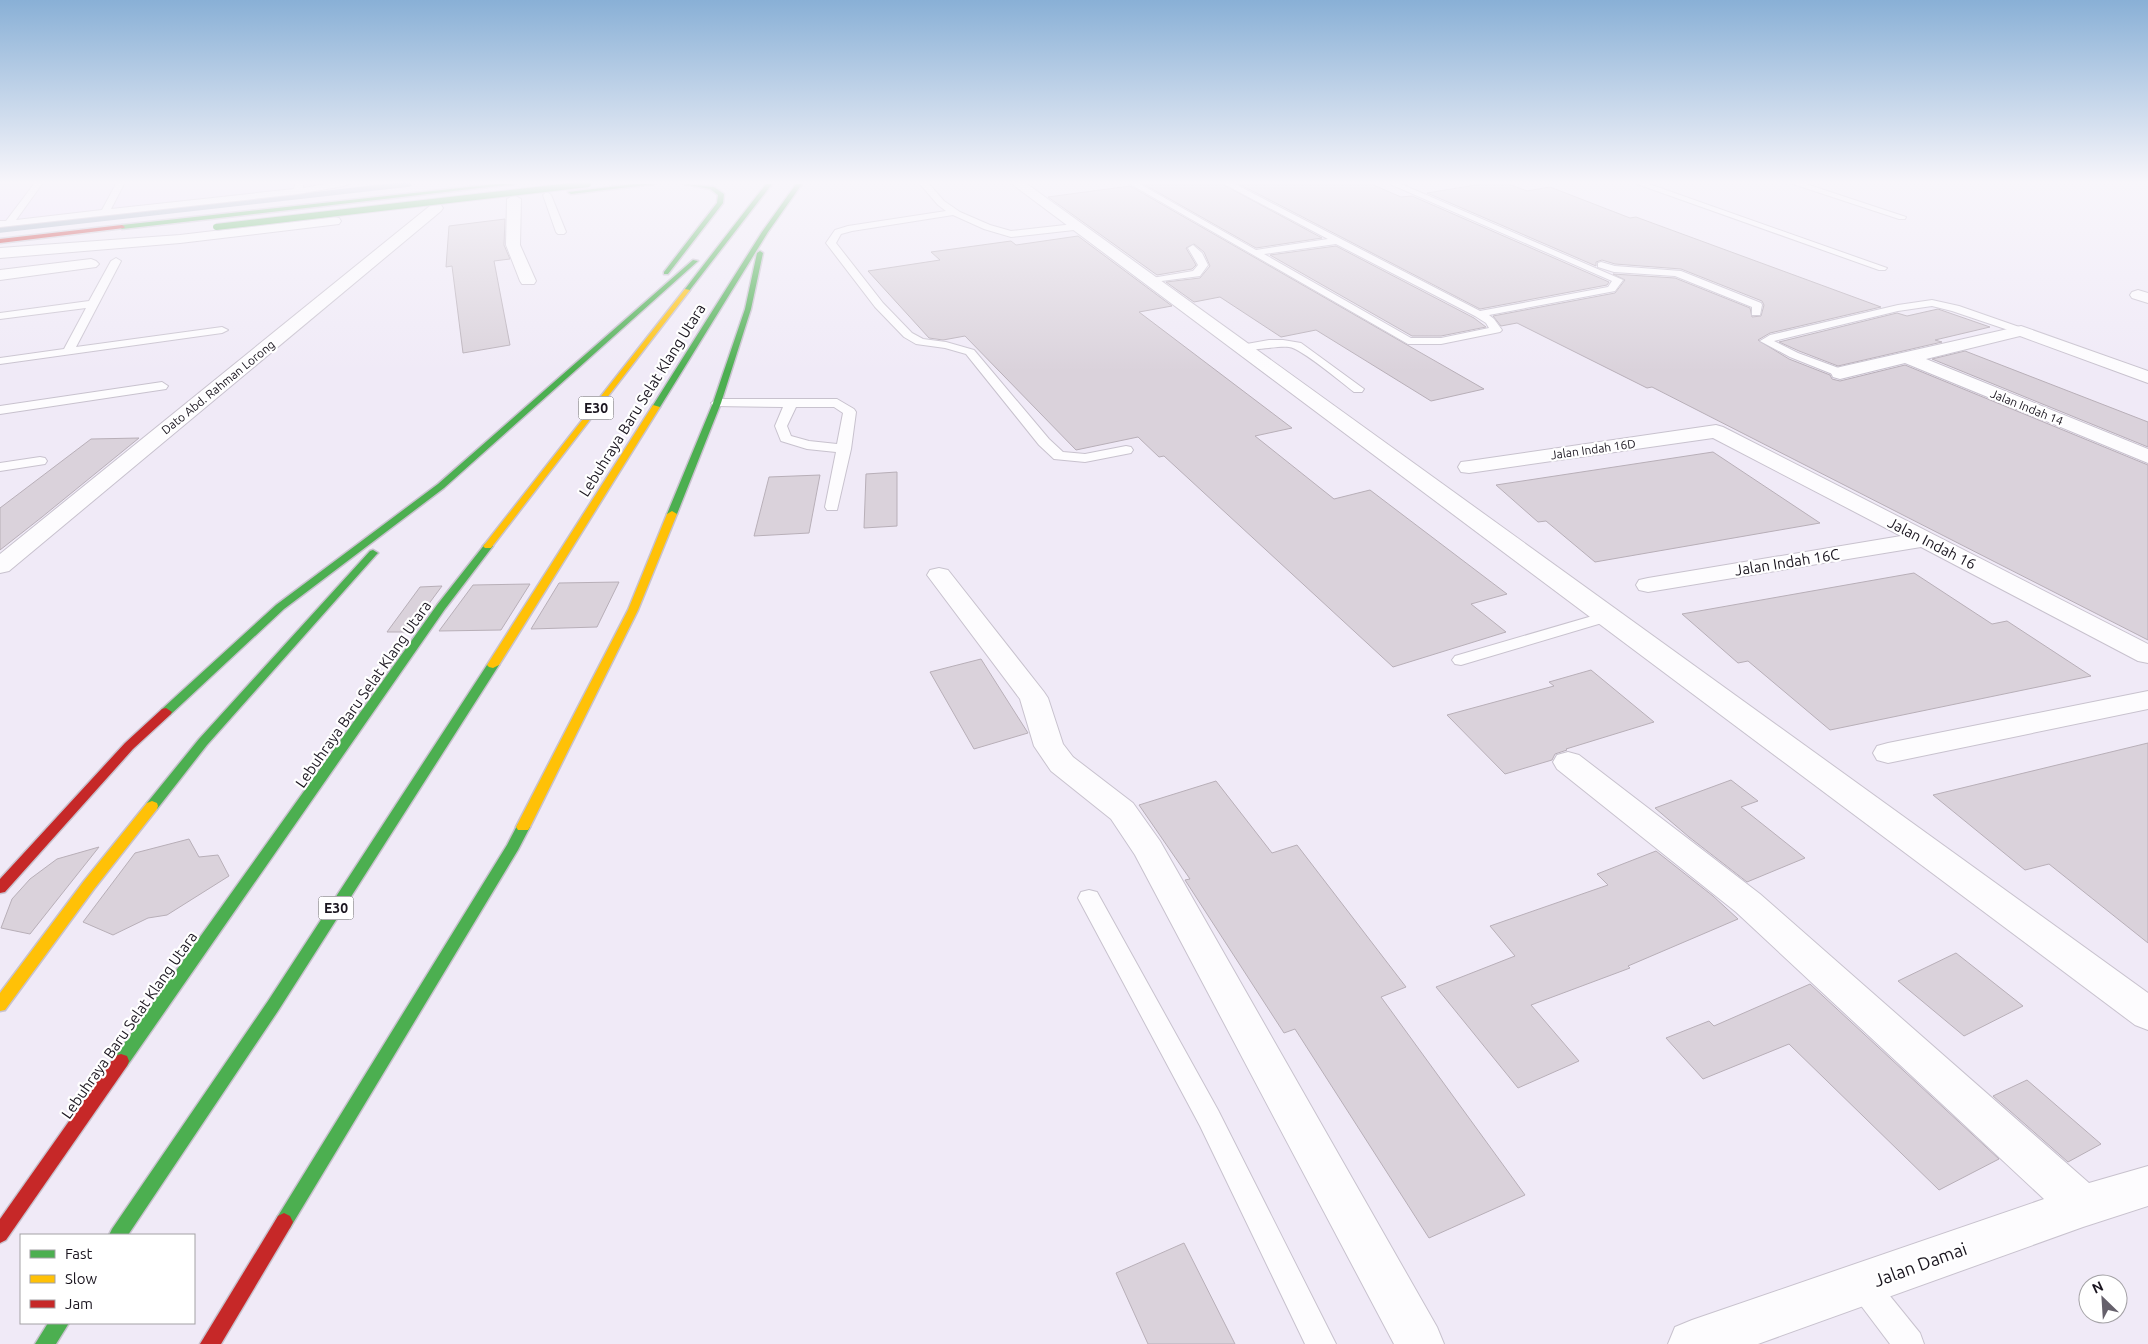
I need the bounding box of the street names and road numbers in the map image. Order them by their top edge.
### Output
street label: Lebuhraya Baru Selat Klang Utara [575,300,709,500]
street label: Dato Abd. Rahman Lorong [159,337,277,437]
street label: Jalan Indah 14 [1989,387,2065,428]
road number: E30 [578,396,614,419]
street label: Jalan Indah 16D [1550,437,1636,461]
street label: Jalan Indah 16 [1885,514,1979,572]
street label: Jalan Indah 16C [1733,545,1841,579]
street label: Lebuhraya Baru Selat Klang Utara [292,597,434,791]
road number: E30 [318,896,354,920]
street label: Lebuhraya Baru Selat Klang Utara [58,928,200,1122]
street label: Jalan Damai [1871,1238,1969,1290]

